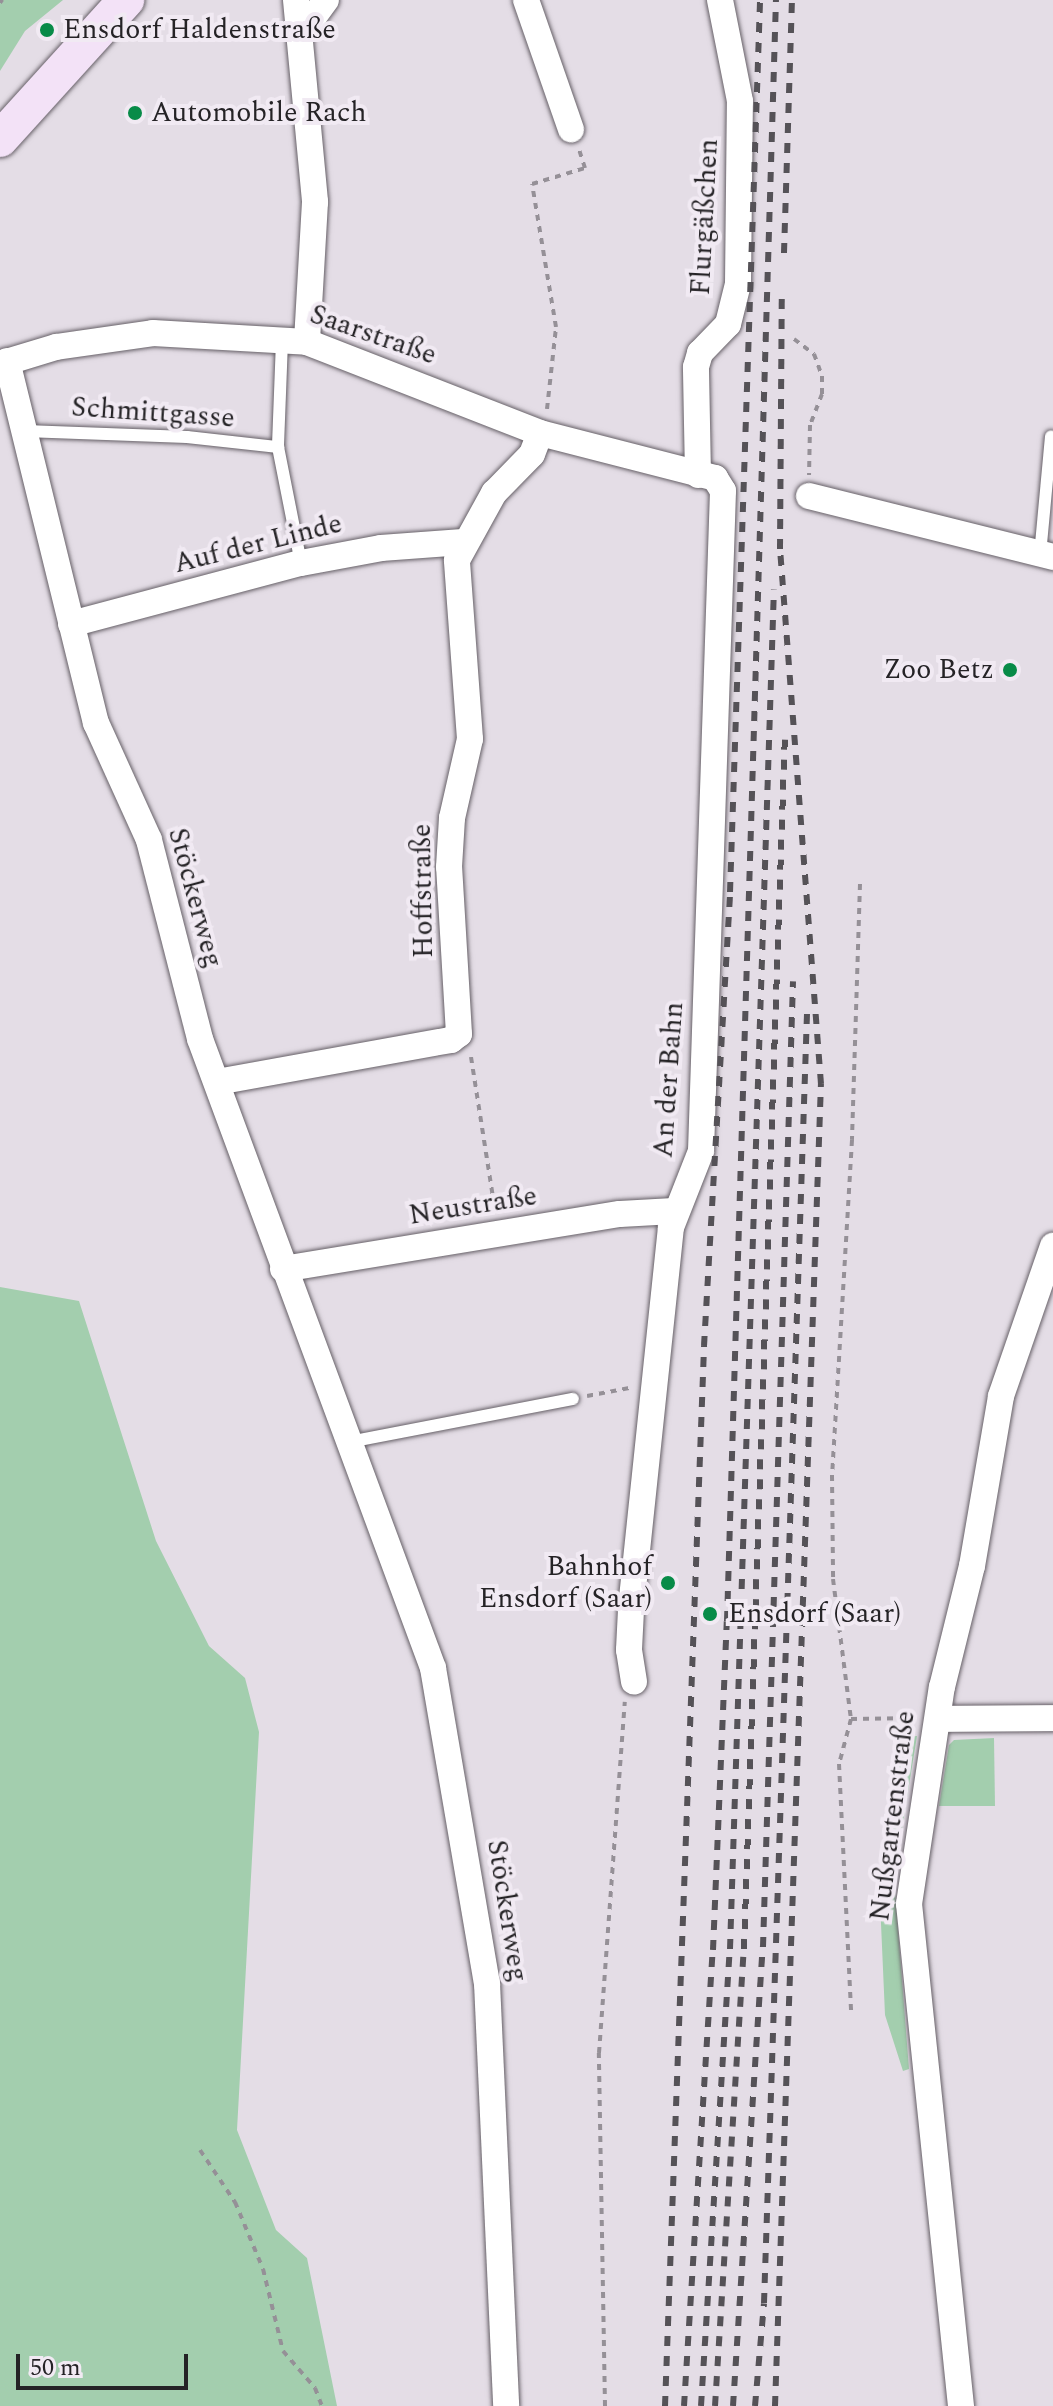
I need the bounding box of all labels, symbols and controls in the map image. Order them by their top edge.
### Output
place label: Ensdorf Haldenstraße [63,13,336,47]
marker: Ensdorf Haldenstraße [38,21,56,39]
place label: Automobile Rach [151,96,367,130]
marker: Automobile Rach [126,104,144,122]
street label: Flurgäßchen [684,138,726,296]
street label: Saarstraße [305,298,441,372]
street label: Schmittgasse [70,391,236,435]
street label: Auf der Linde [170,507,346,581]
place label: Zoo Betz [883,653,994,687]
marker: Zoo Betz [1001,661,1019,679]
street label: Hoffstraße [405,823,441,959]
street label: Stöckerweg [160,824,230,972]
street label: An der Bahn [647,1001,691,1159]
street label: Neustraße [407,1179,539,1233]
place label: Bahnhof Ensdorf (Saar) [479,1550,652,1616]
marker: Bahnhof Ensdorf (Saar) [659,1574,677,1592]
place label: Ensdorf (Saar) [728,1597,901,1631]
marker: Ensdorf (Saar) [699,1603,721,1625]
street label: Nußgartenstraße [863,1709,923,1923]
street label: Stöckerweg [479,1838,535,1984]
scale bar [20,2338,192,2388]
text: 50 m [30,2350,81,2386]

